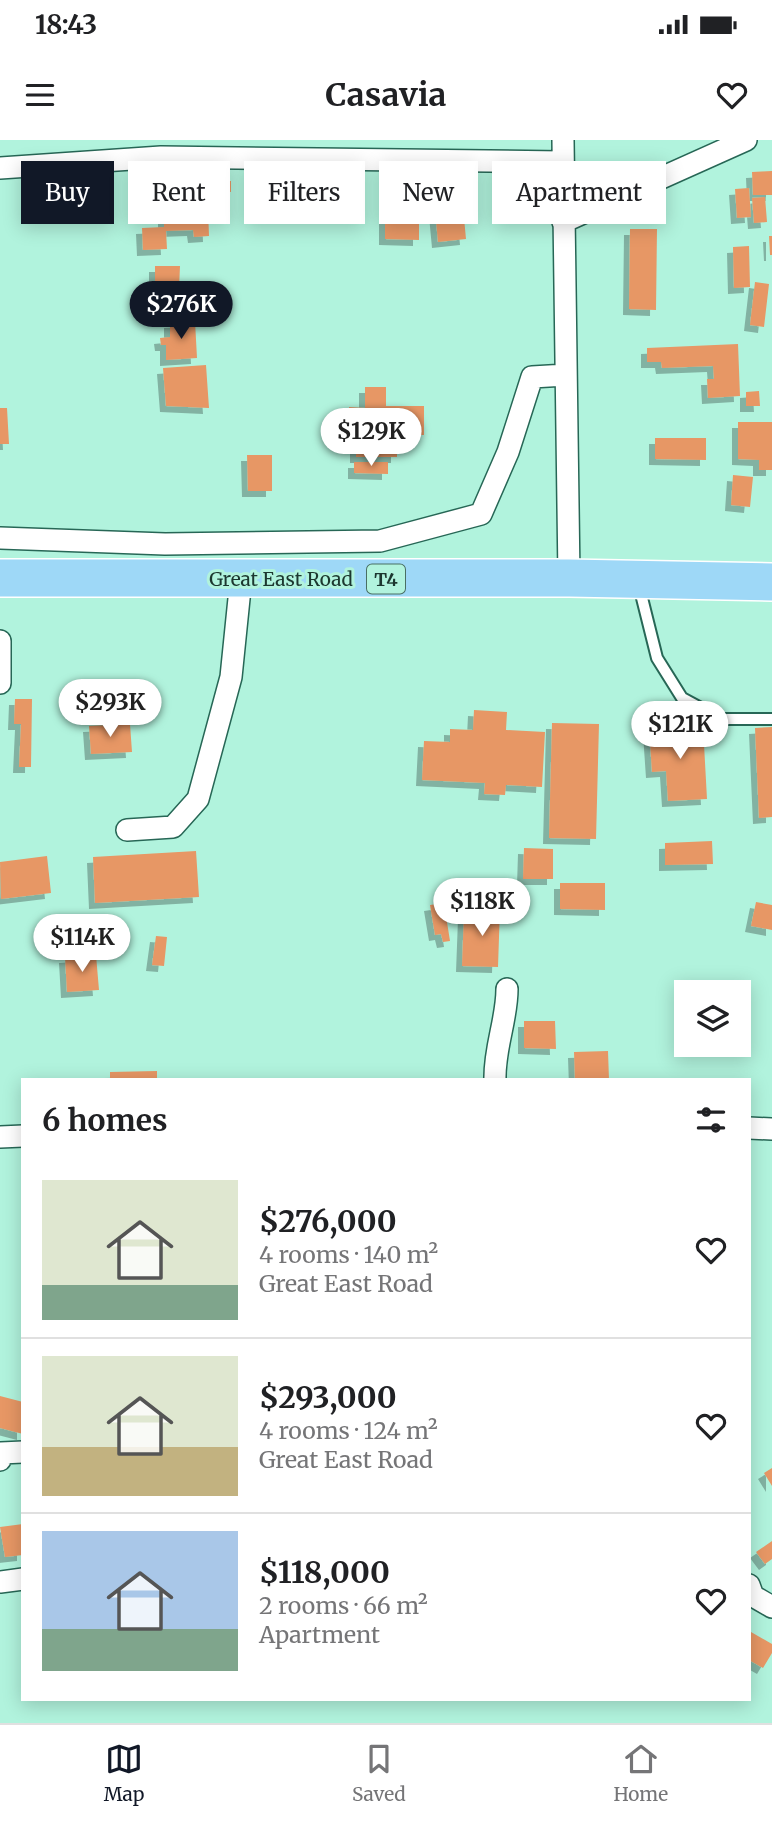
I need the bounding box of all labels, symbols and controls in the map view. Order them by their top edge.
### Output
text: 18:43 [35,8,97,41]
text: Casavia [326,75,446,115]
icon: menu [21,76,59,114]
icon: heart [713,76,751,114]
chip: Buy [21,161,114,224]
chip: Rent [128,161,230,224]
chip: Filters [244,161,365,224]
chip: New [379,161,478,224]
chip: Apartment [492,161,666,224]
pin: $276K [132,282,230,341]
text: $276K [146,289,216,318]
pin: $129K [322,408,420,468]
text: $129K [337,416,405,445]
road number: T4 [367,564,405,594]
street label: Great East Road [209,567,353,591]
pin: $293K [61,680,159,739]
text: $293K [75,687,145,716]
pin: $121K [631,702,729,761]
text: $121K [647,709,713,738]
pin: $118K [433,878,531,938]
text: $118K [449,886,515,915]
pin: $114K [33,914,131,974]
text: $114K [49,922,115,951]
map controls [674,980,751,1057]
button: layers [674,980,751,1057]
text: 6 homes [42,1101,167,1139]
icon: filters [692,1101,730,1139]
text: $276,000 [259,1202,397,1240]
icon: home [98,1208,182,1292]
icon: heart [692,1231,730,1269]
text: 4 rooms · 140 m² [259,1240,438,1269]
text: Great East Road [259,1269,433,1298]
text: $293,000 [259,1378,397,1416]
icon: home [98,1384,182,1468]
icon: heart [692,1407,730,1445]
text: 4 rooms · 124 m² [259,1416,438,1445]
text: Great East Road [259,1445,433,1474]
text: $118,000 [259,1553,390,1591]
icon: home [98,1559,182,1643]
icon: heart [692,1582,730,1620]
text: 2 rooms · 66 m² [259,1591,428,1620]
text: Apartment [259,1620,380,1649]
tab: Map [104,1740,144,1806]
tab: Saved [352,1740,406,1806]
tab: Home [613,1740,668,1806]

